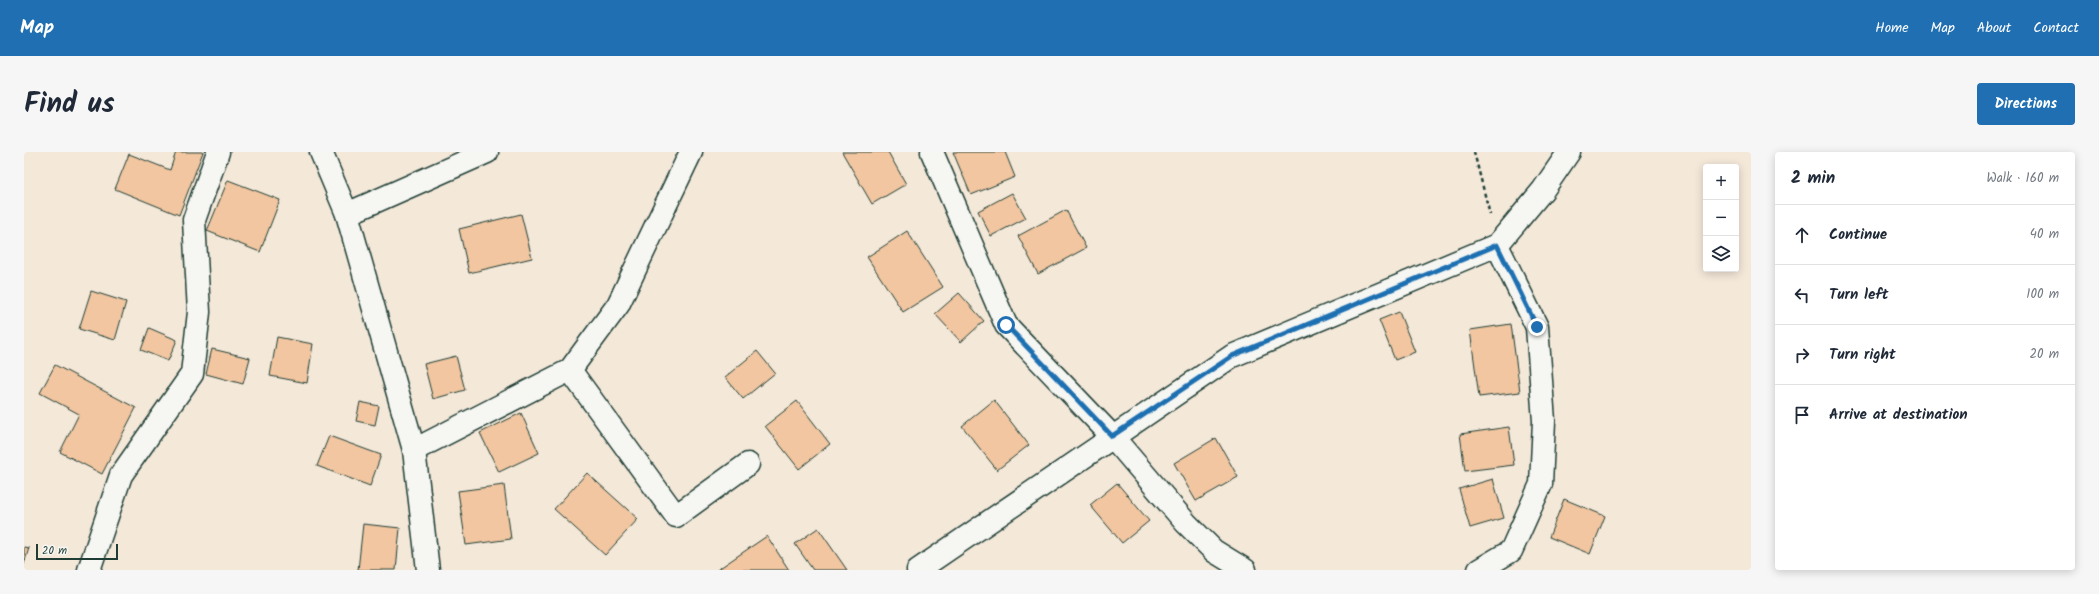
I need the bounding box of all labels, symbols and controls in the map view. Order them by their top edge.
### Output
text: Map [20,13,54,43]
text: Home [1875,17,1909,39]
text: Map [1931,17,1955,39]
text: About [1977,17,2011,39]
text: Contact [2033,17,2079,39]
text: Find us [24,82,115,127]
button: Directions [1977,83,2075,125]
map controls [1703,164,1739,272]
button: + [1703,164,1739,200]
text: 2 min [1791,165,1835,192]
text: Walk · 160 m [1987,168,2059,189]
button: − [1703,200,1739,236]
text: Continue [1829,223,1887,247]
icon: ahead [1791,224,1813,246]
text: 40 m [2030,224,2059,245]
button: layers [1703,236,1739,272]
text: Turn left [1829,283,1889,307]
icon: left [1791,284,1813,306]
text: 100 m [2026,284,2059,305]
route start [997,316,1015,334]
route end [1528,318,1546,336]
text: Turn right [1829,343,1896,367]
icon: right [1791,344,1813,366]
text: 20 m [2029,344,2059,365]
text: Arrive at destination [1829,403,1968,427]
icon: arrive [1791,404,1813,426]
scale bar [36,542,118,561]
text: 20 m [42,542,67,560]

